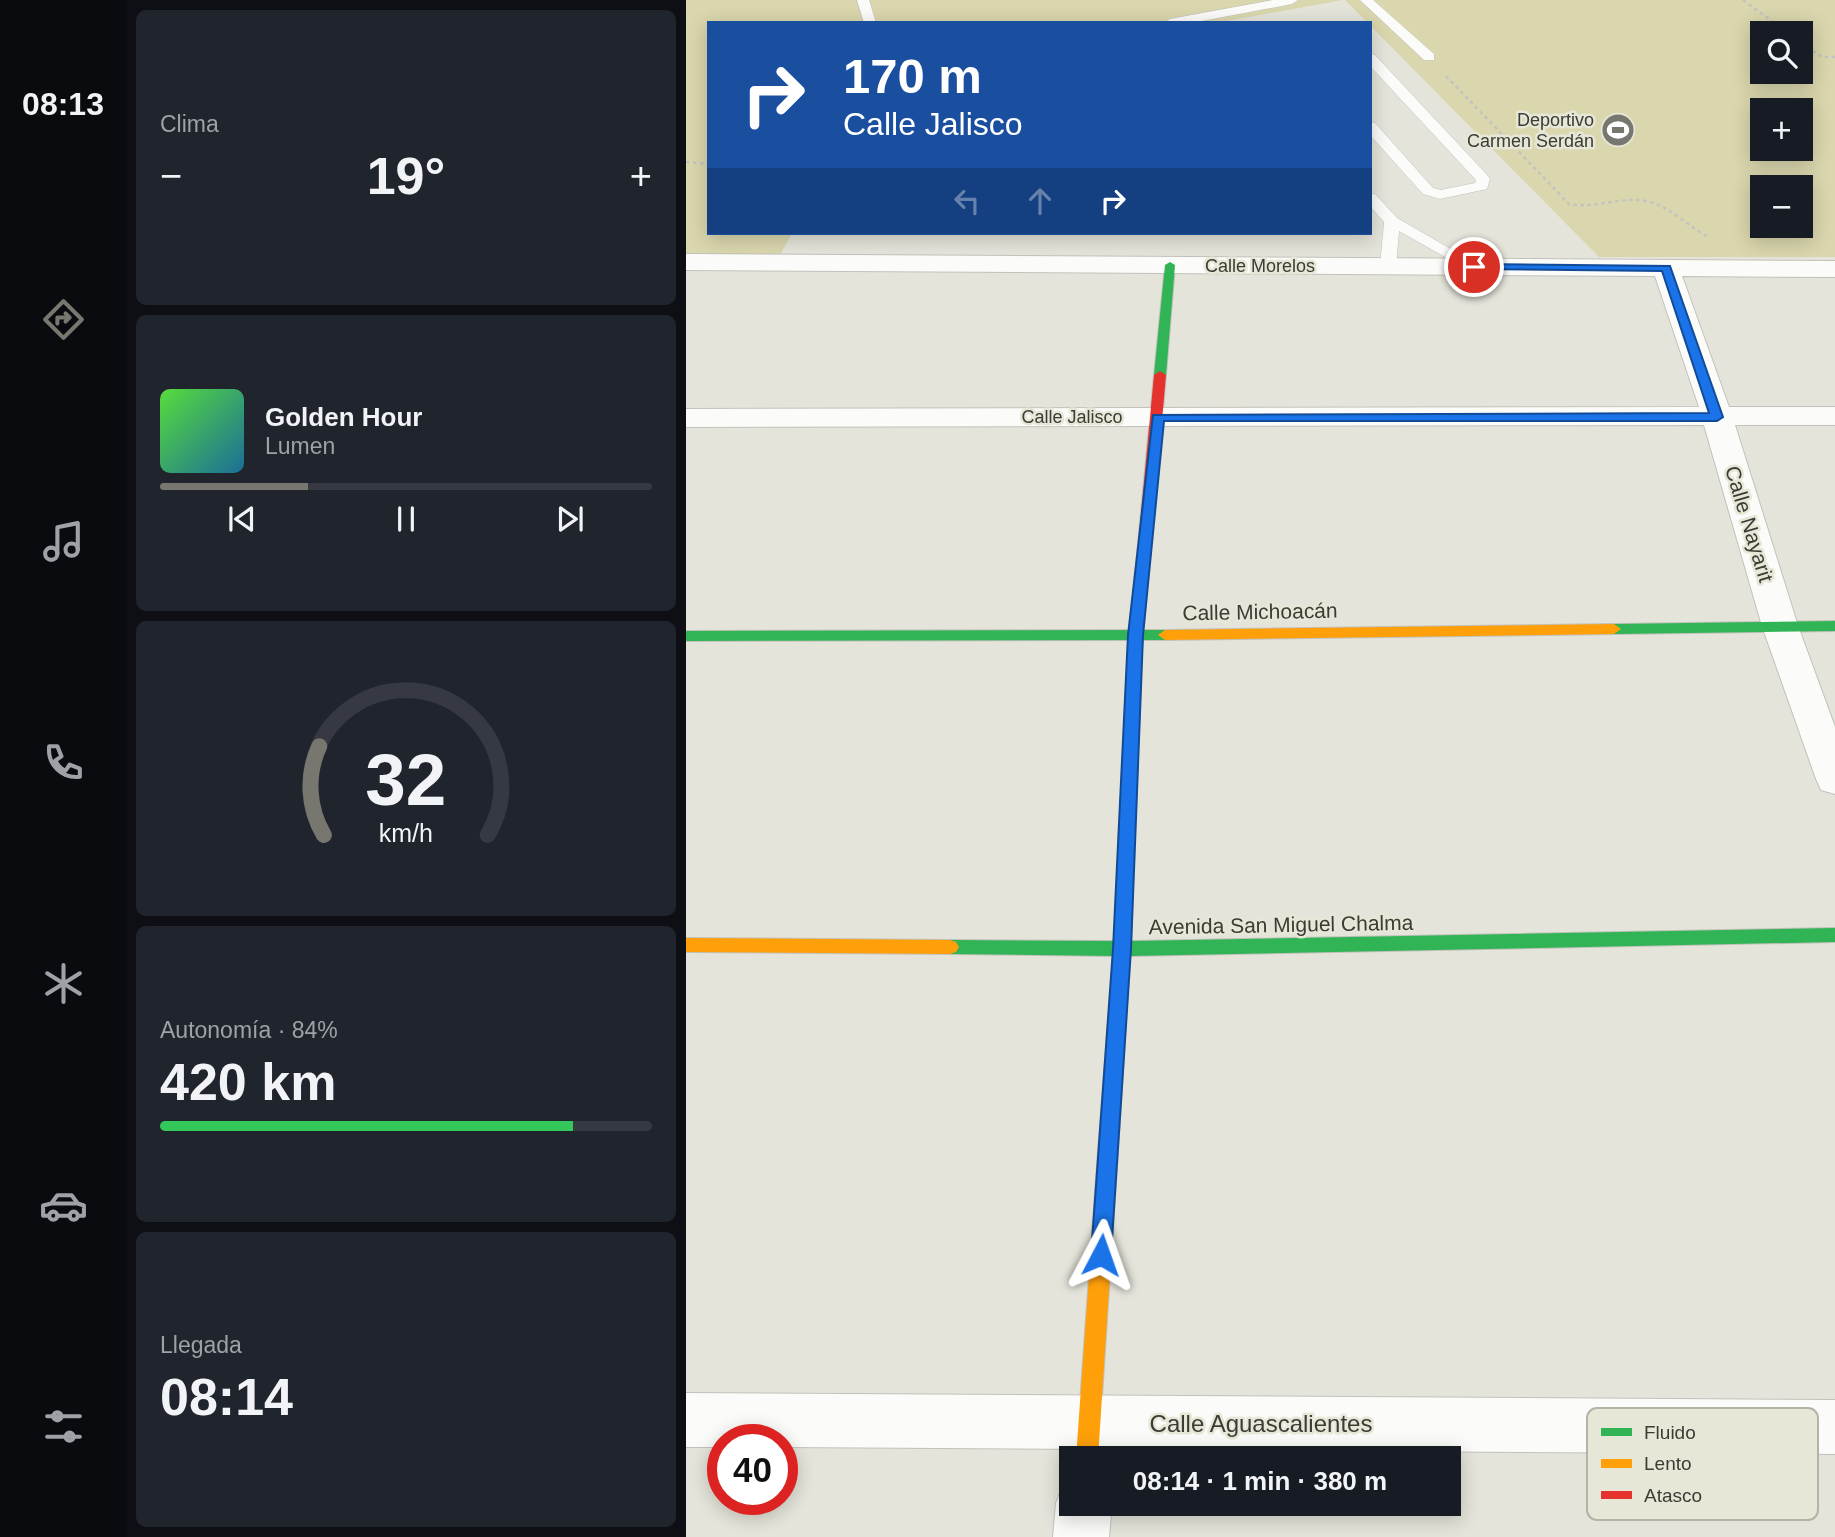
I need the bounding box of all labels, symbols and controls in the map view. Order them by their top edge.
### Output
map controls [1750,21,1813,238]
button: search [1750,21,1813,84]
icon: right [728,49,819,140]
text: 170 m [843,49,982,103]
text: 08:13 [22,86,104,122]
button: + [1750,98,1813,161]
text: Calle Jalisco [843,106,1023,142]
place label: Deportivo Carmen Serdán [1467,110,1594,151]
text: Clima [160,111,219,137]
sports icon: Deportivo Carmen Serdán [1599,111,1637,149]
text: 19° [367,147,445,205]
text: − [160,155,182,197]
text: + [630,155,652,197]
button: − [1750,175,1813,238]
icon: left [948,182,986,220]
icon: ahead [1021,182,1059,220]
icon: right [1094,182,1132,220]
pin [1444,237,1504,297]
icon: arrive [1455,248,1493,286]
street label: Calle Morelos [1205,256,1315,276]
icon: directions [39,295,88,344]
text: Golden Hour [265,402,422,432]
street label: Calle Jalisco [1021,407,1123,427]
text: Lumen [265,433,335,459]
street label: Calle Nayarit [1721,463,1778,585]
icon: previous [223,500,261,538]
icon: pause [387,500,425,538]
icon: next [551,500,589,538]
icon: music [39,517,88,566]
street label: Calle Michoacán [1182,599,1338,624]
icon: phone [39,738,88,787]
text: 32 [366,739,446,820]
text: km/h [379,818,433,846]
street label: Avenida San Miguel Chalma [1149,911,1414,938]
icon: climate [39,959,88,1008]
text: Autonomía · 84% [160,1017,338,1043]
text: 420 km [160,1053,336,1111]
icon: car [39,1181,88,1230]
position arrow [1064,1218,1138,1292]
text: Llegada [160,1332,242,1358]
text: 08:14 [160,1368,293,1426]
icon: filters [39,1402,88,1451]
legend [1587,1408,1818,1520]
street label: Calle Aguascalientes [1150,1410,1372,1437]
text: Fluido [1644,1422,1696,1443]
speed limit sign: 40 [707,1424,798,1515]
text: Lento [1644,1453,1692,1474]
text: 08:14 · 1 min · 380 m [1133,1466,1387,1496]
text: Atasco [1644,1485,1702,1506]

